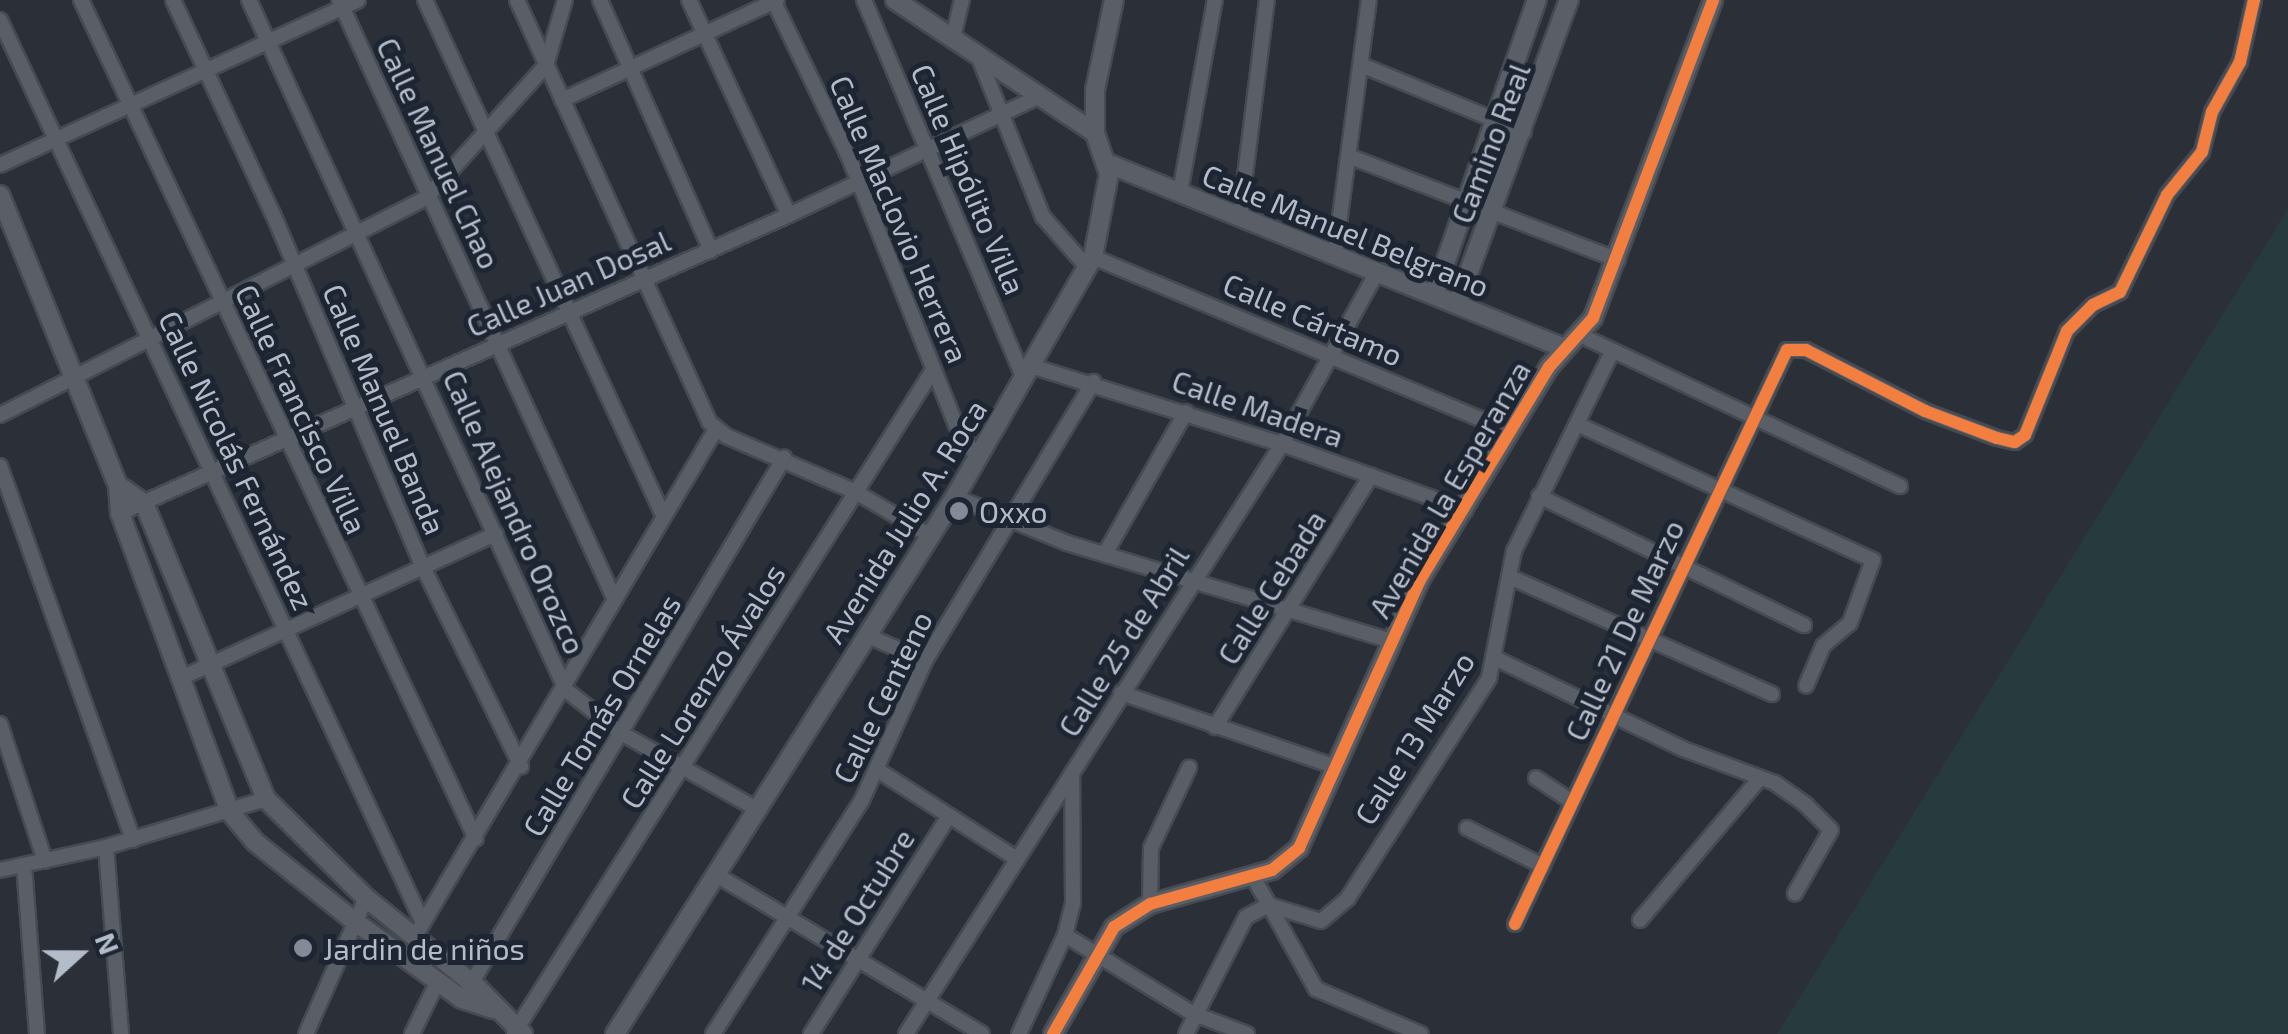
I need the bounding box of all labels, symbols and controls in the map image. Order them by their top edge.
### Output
street label: Calle Manuel Chao [370,32,508,274]
street label: Calle Hipólito Villa [904,58,1034,300]
street label: Camino Real [1443,58,1537,228]
street label: Calle Maclovio Herrera [823,70,977,368]
street label: Calle Manuel Belgrano [1197,156,1495,304]
street label: Calle Juan Dosal [460,222,676,344]
street label: Calle Cártamo [1218,265,1408,373]
street label: Calle Francisco Villa [228,278,376,540]
street label: Calle Manuel Banda [316,278,454,540]
street label: Calle Nicolás Fernández [152,305,322,615]
street label: Avenida la Esperanza [1361,354,1537,624]
street label: Calle Madera [1168,362,1348,454]
street label: Calle Alejandro Orozco [436,364,594,660]
street label: Avenida Julio A. Roca [814,392,994,650]
place label: Oxxo [979,493,1047,529]
marker: Oxxo [948,500,970,522]
street label: Calle Cebada [1209,503,1333,671]
street label: Calle 21 De Marzo [1557,514,1691,746]
street label: Calle 25 de Abril [1050,539,1196,743]
street label: Calle Lorenzo Ávalos [612,557,792,815]
street label: Calle Tomás Ornelas [514,587,688,843]
street label: Calle Centeno [825,605,939,789]
street label: Calle 13 Marzo [1347,645,1481,831]
street label: 14 de Octubre [793,822,921,998]
north arrow [30,904,130,1004]
text: N [89,928,128,959]
place label: Jardin de niños [323,930,525,966]
marker: Jardin de niños [292,937,314,959]

